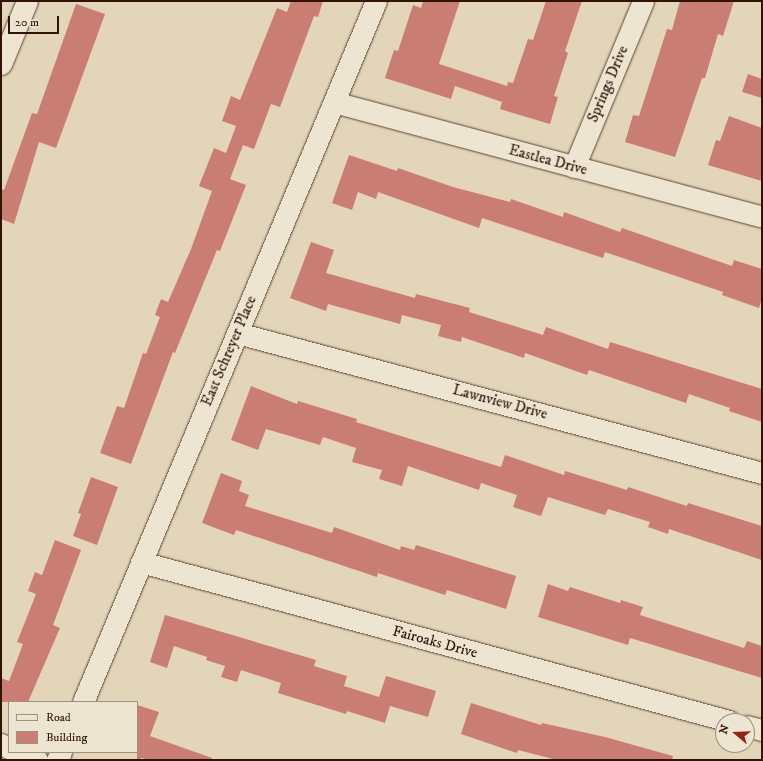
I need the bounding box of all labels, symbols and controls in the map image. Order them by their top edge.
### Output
scale bar [10,8,61,34]
text: 20 m [15,15,39,30]
street label: Springs Drive [584,43,632,125]
street label: Eastlea Drive [507,141,589,179]
street label: East Schreyer Place [198,293,260,409]
street label: Lawnview Drive [451,381,549,423]
street label: Fairoaks Drive [391,622,479,662]
legend [8,701,138,753]
text: Road [46,710,71,725]
north arrow [715,713,755,753]
text: N [717,723,733,736]
text: Building [46,730,87,745]

